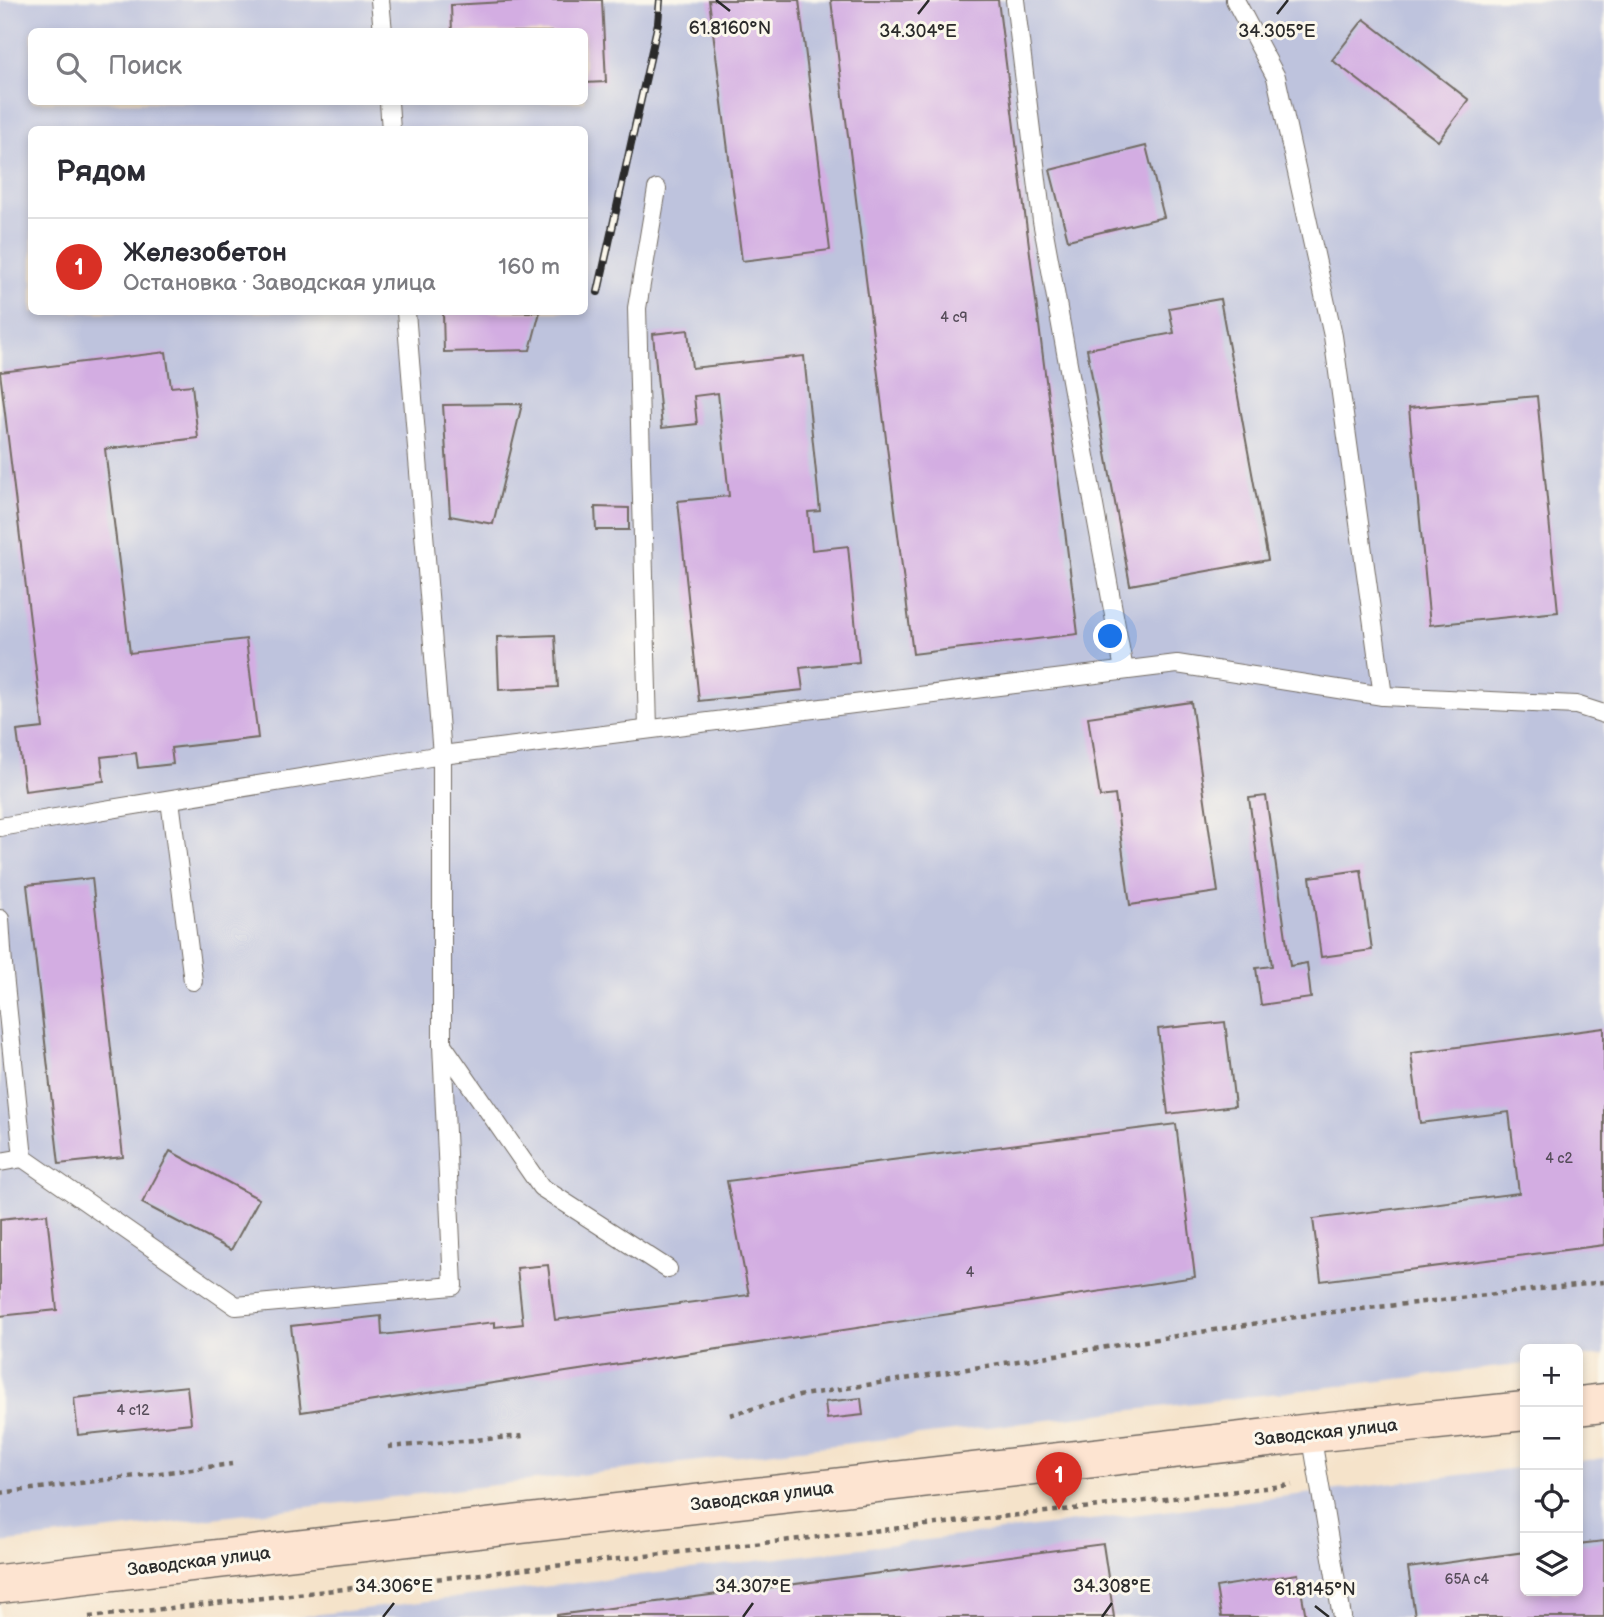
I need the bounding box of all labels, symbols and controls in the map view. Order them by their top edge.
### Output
text: 61.8160°N [689,18,771,39]
text: 34.304°E [879,21,957,42]
text: 34.305°E [1238,21,1316,42]
search box [28,28,588,105]
icon: search [52,48,90,86]
text: Поиск [108,51,182,82]
text: Рядом [56,154,146,190]
text: Железобетон [123,238,287,269]
text: 1 [74,253,84,281]
text: 160 m [498,253,560,281]
text: Остановка · Заводская улица [123,269,436,297]
house number: 4 с9 [940,309,968,326]
your location [1093,619,1127,653]
house number: 4 с2 [1545,1150,1573,1167]
house number: 4 [966,1264,975,1281]
map controls [1520,1344,1583,1596]
button: + [1520,1344,1583,1407]
house number: 4 с12 [117,1402,150,1419]
button: − [1520,1407,1583,1470]
street label: Заводская улица [1253,1414,1399,1450]
pin: 1 [1036,1452,1082,1510]
button: locate [1520,1470,1583,1533]
street label: Заводская улица [689,1477,835,1516]
button: layers [1520,1533,1583,1596]
street label: Заводская улица [126,1542,272,1581]
house number: 65А с4 [1445,1571,1490,1588]
text: 34.306°E [355,1576,433,1597]
text: 34.307°E [715,1576,791,1597]
text: 34.308°E [1073,1576,1151,1597]
text: 61.8145°N [1274,1579,1356,1600]

